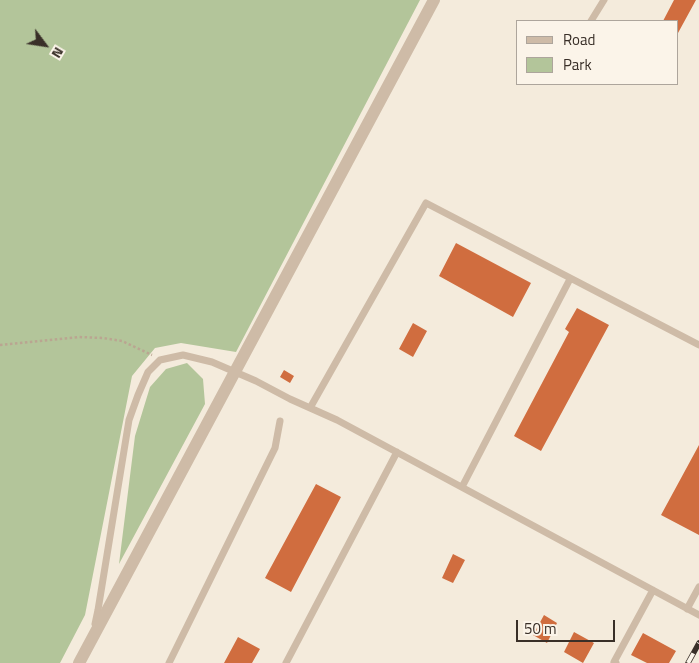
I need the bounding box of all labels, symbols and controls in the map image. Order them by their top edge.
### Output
north arrow [20,20,70,70]
legend [516,20,679,85]
text: Road [563,28,595,51]
text: N [47,43,70,63]
text: Park [563,53,592,76]
scale bar [519,610,618,642]
text: 50 m [524,617,557,640]

